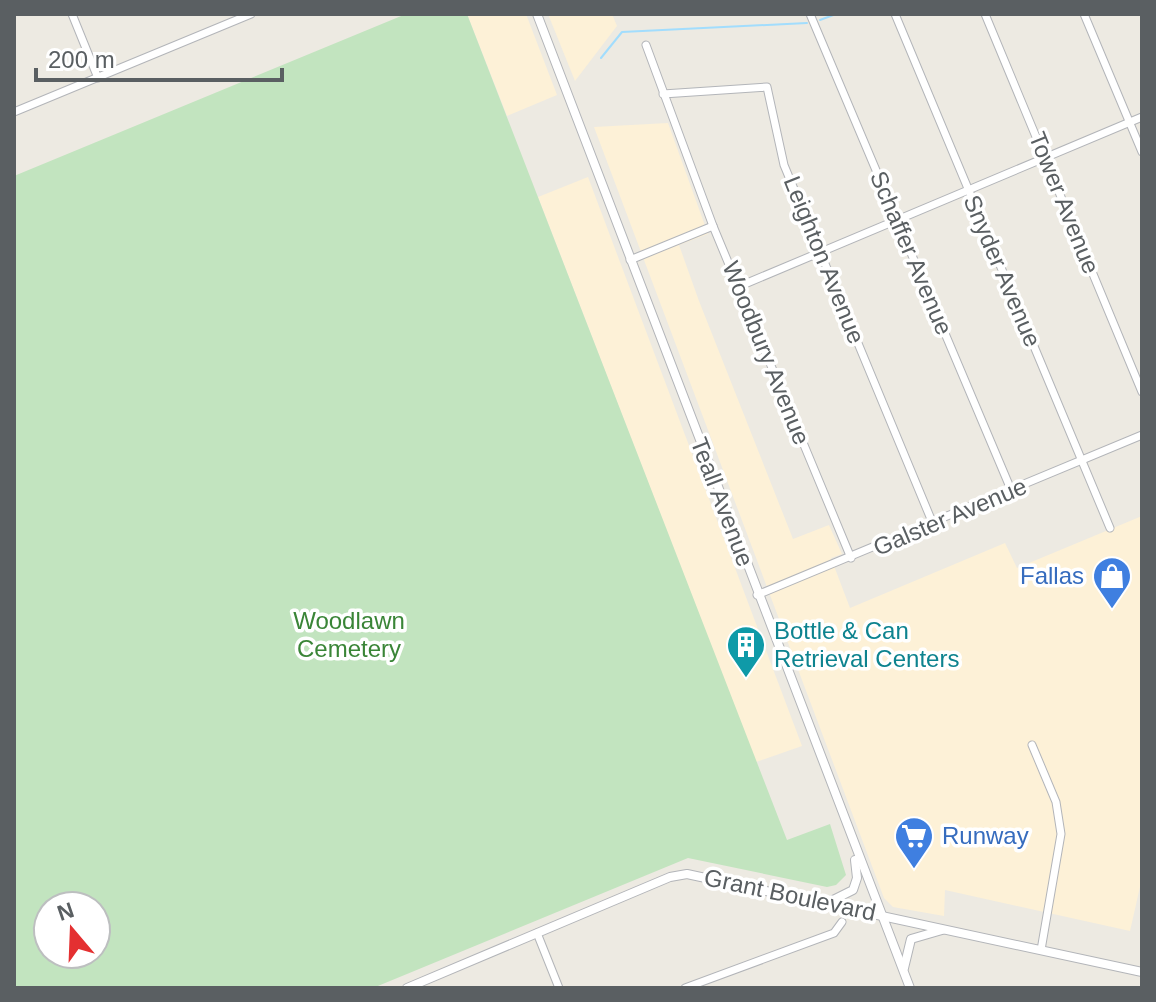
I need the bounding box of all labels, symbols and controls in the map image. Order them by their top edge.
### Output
scale bar [36,32,282,82]
text: 200 m [48,46,115,73]
street label: Tower Avenue [1024,128,1105,278]
street label: Schaffer Avenue [865,167,958,339]
street label: Leighton Avenue [779,172,870,348]
street label: Snyder Avenue [958,191,1047,351]
street label: Woodbury Avenue [717,257,816,448]
street label: Teall Avenue [686,434,759,570]
street label: Galster Avenue [869,472,1030,561]
shop icon: Fallas [1091,555,1133,610]
place label: Fallas [1020,562,1084,589]
park label: Woodlawn Cemetery [293,607,405,662]
place label: Bottle & Can Retrieval Centers [774,617,959,672]
building icon: Bottle & Can Retrieval Centers [725,624,767,679]
supermarket icon: Runway [893,815,935,870]
place label: Runway [942,822,1029,849]
street label: Grant Boulevard [702,863,878,926]
north arrow [32,890,112,970]
text: N [54,897,77,926]

